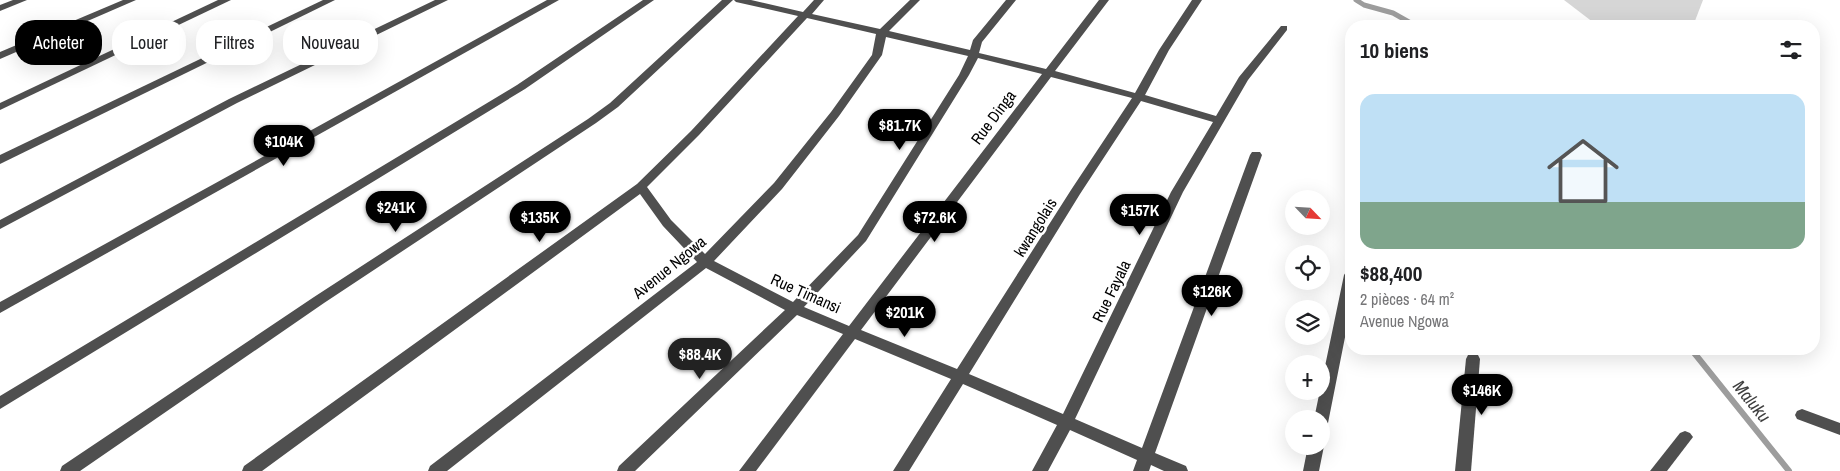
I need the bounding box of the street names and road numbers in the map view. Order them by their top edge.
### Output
street label: Rue Dinga [965,85,1021,149]
street label: kwangolais [1008,193,1062,261]
street label: Avenue Ngowa [627,230,711,304]
street label: Rue Fayala [1087,256,1136,326]
street label: Rue Timansi [767,268,845,318]

